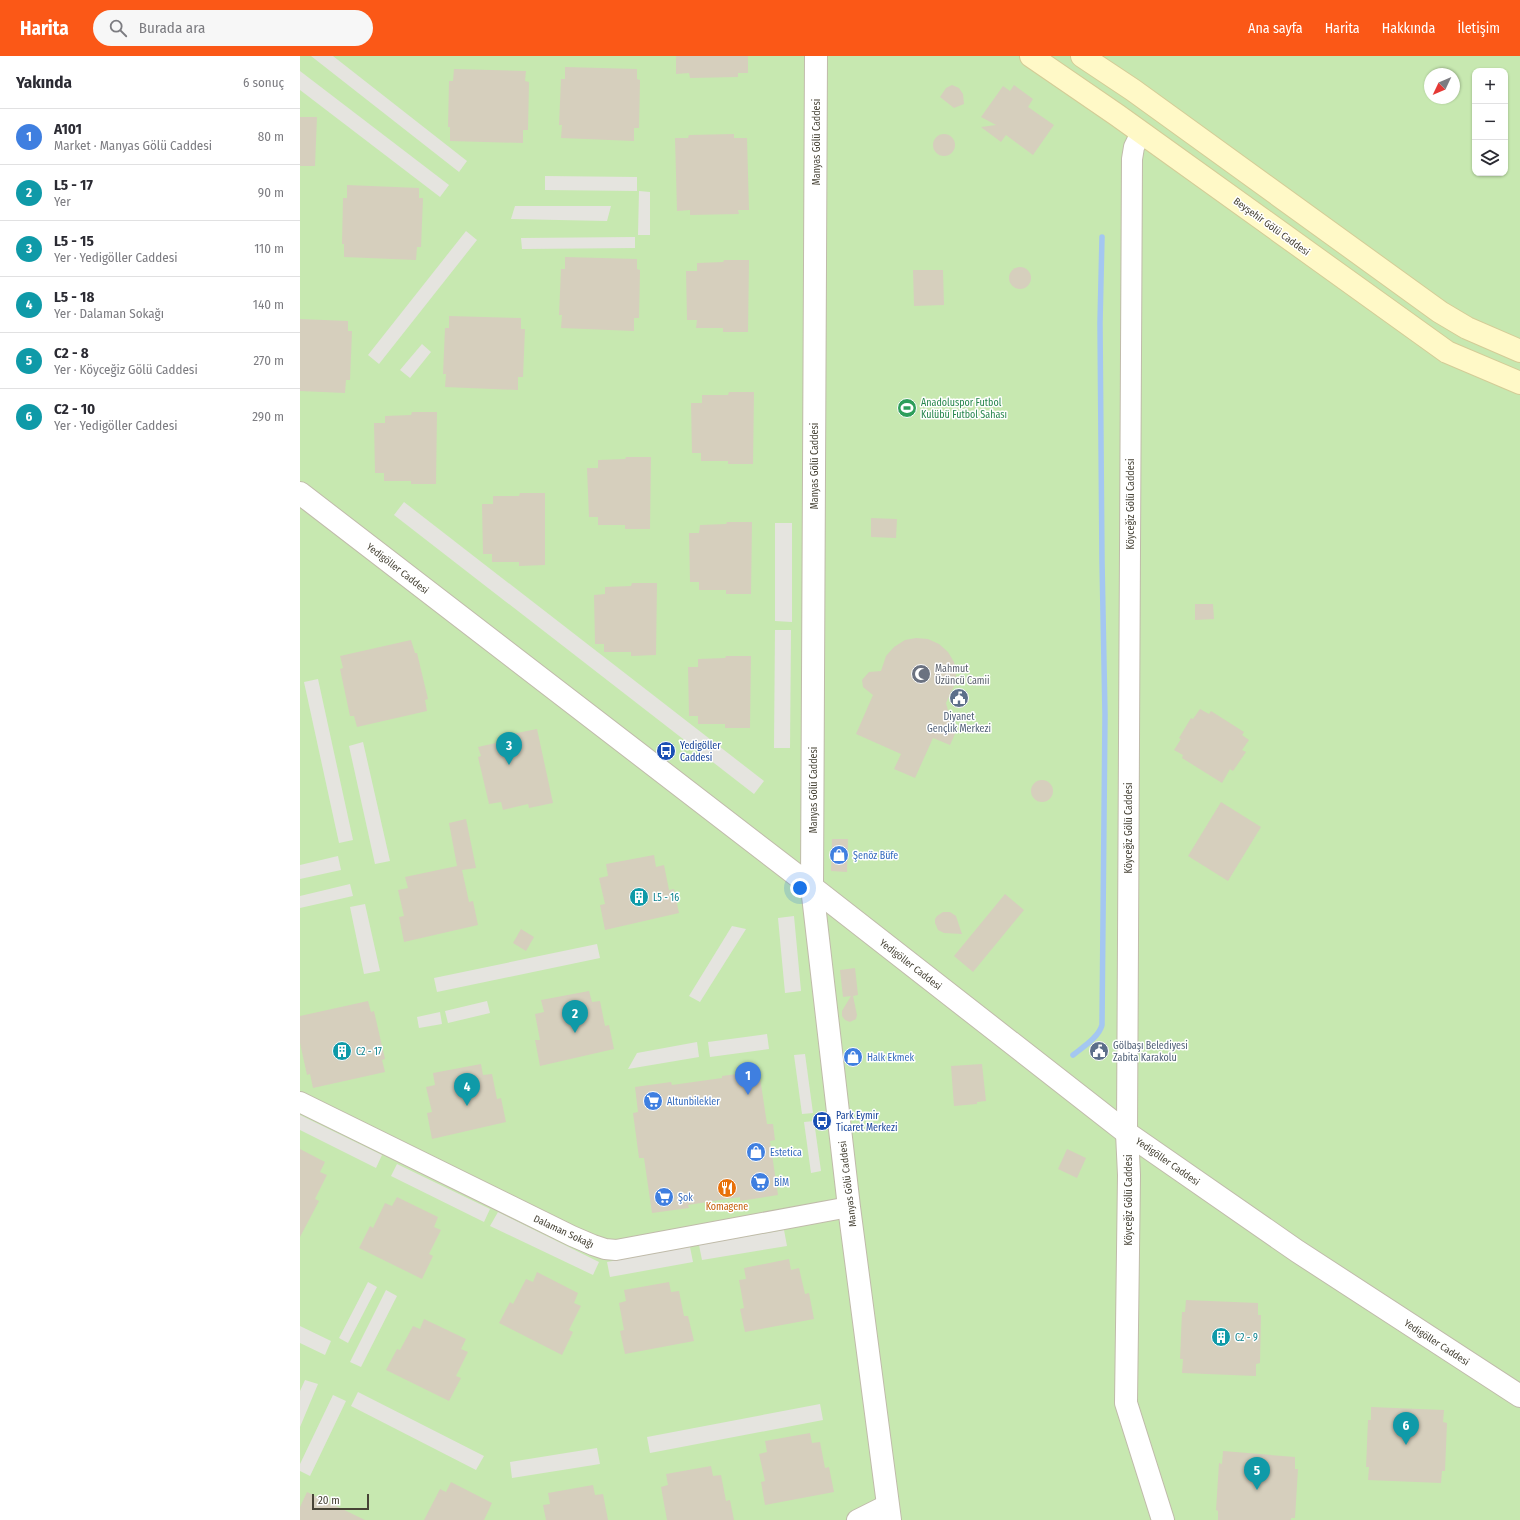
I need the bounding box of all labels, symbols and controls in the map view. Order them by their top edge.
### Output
search box [93,10,373,46]
text: Harita [20,17,69,40]
icon: search [107,17,129,39]
text: Burada ara [139,19,205,37]
text: Ana sayfa [1248,20,1303,37]
text: Harita [1325,20,1360,37]
text: Hakkında [1382,20,1435,37]
text: İletişim [1457,20,1500,37]
north arrow [1424,68,1460,104]
map controls [1472,68,1508,176]
button: + [1472,68,1508,104]
text: Yakında [16,72,72,93]
text: 6 sonuç [243,75,284,90]
street label: Manyas Gölü Caddesi [810,99,823,185]
button: − [1472,104,1508,140]
text: A101 [54,120,82,138]
text: 1 [26,129,32,144]
text: 80 m [258,129,284,144]
text: Market · Manyas Gölü Caddesi [54,138,212,153]
button: layers [1472,140,1508,176]
text: L5 - 17 [54,176,93,194]
text: 2 [26,185,32,200]
text: 90 m [258,185,284,200]
text: Yer [54,194,71,209]
street label: Beyşehir Gölü Caddesi [1231,194,1312,258]
text: L5 - 15 [54,232,94,250]
text: 3 [26,241,32,256]
text: 110 m [254,241,284,256]
text: Yer · Yedigöller Caddesi [54,250,178,265]
text: L5 - 18 [54,288,94,306]
text: 4 [26,297,32,312]
text: 140 m [253,297,284,312]
text: Yer · Dalaman Sokağı [54,306,164,321]
text: C2 - 8 [54,344,89,362]
text: 5 [26,353,32,368]
text: 270 m [253,353,284,368]
text: Yer · Köyceğiz Gölü Caddesi [54,362,198,377]
sports icon: Anadoluspor Futbol Kulübü Futbol Sahası [896,397,918,419]
place label: Anadoluspor Futbol Kulübü Futbol Sahası [921,397,1007,421]
text: C2 - 10 [54,400,95,418]
text: 6 [26,409,32,424]
text: 290 m [252,409,284,424]
text: Yer · Yedigöller Caddesi [54,418,178,433]
street label: Manyas Gölü Caddesi [808,423,821,509]
street label: Köyceğiz Gölü Caddesi [1124,459,1137,549]
street label: Yedigöller Caddesi [364,540,431,597]
mosque icon: Mahmut Üzüncü Camii [910,663,932,685]
place label: Mahmut Üzüncü Camii [935,663,990,687]
public building icon: Diyanet Gençlik Merkezi [948,687,970,709]
place label: Diyanet Gençlik Merkezi [927,710,991,735]
pin: 3 [496,732,522,765]
place label: Yedigöller Caddesi [680,739,721,764]
bus stop icon: Yedigöller Caddesi [655,740,677,762]
street label: Manyas Gölü Caddesi [807,747,820,833]
street label: Köyceğiz Gölü Caddesi [1122,783,1135,873]
shop icon: Şenöz Büfe [828,844,850,866]
place label: Şenöz Büfe [853,850,898,862]
your location [790,878,810,898]
building icon: L5 - 16 [628,886,650,908]
place label: L5 - 16 [653,892,679,904]
street label: Yedigöller Caddesi [877,936,944,993]
pin: 2 [562,1000,588,1033]
place label: Gölbaşı Belediyesi Zabita Karakolu [1113,1039,1188,1064]
building icon: C2 - 17 [331,1040,353,1062]
public building icon: Gölbaşı Belediyesi Zabita Karakolu [1088,1040,1110,1062]
place label: C2 - 17 [356,1046,382,1058]
shop icon: Halk Ekmek [842,1046,864,1068]
place label: Halk Ekmek [867,1052,914,1064]
pin: 1 [735,1062,761,1095]
pin: 4 [454,1073,480,1106]
supermarket icon: Altunbilekler [642,1090,664,1112]
place label: Altunbilekler [667,1095,720,1108]
place label: Park Eymir Ticaret Merkezi [836,1109,897,1134]
bus stop icon: Park Eymir Ticaret Merkezi [811,1110,833,1132]
street label: Yedigöller Caddesi [1133,1134,1202,1188]
street label: Manyas Gölü Caddesi [836,1140,859,1228]
shop icon: Estetica [745,1141,767,1163]
place label: Estetica [770,1146,802,1159]
street label: Köyceğiz Gölü Caddesi [1122,1155,1135,1245]
supermarket icon: BİM [749,1171,771,1193]
place label: BİM [774,1175,789,1189]
restaurant icon: Komagene [716,1177,738,1199]
supermarket icon: Şok [653,1186,675,1208]
place label: Şok [678,1192,693,1204]
place label: Komagene [706,1201,748,1213]
street label: Dalaman Sokağı [532,1213,596,1251]
street label: Yedigöller Caddesi [1402,1316,1472,1368]
building icon: C2 - 9 [1210,1326,1232,1348]
place label: C2 - 9 [1235,1332,1258,1344]
pin: 6 [1393,1412,1419,1445]
pin: 5 [1244,1457,1270,1490]
scale bar [312,1492,369,1511]
text: 20 m [318,1494,340,1507]

